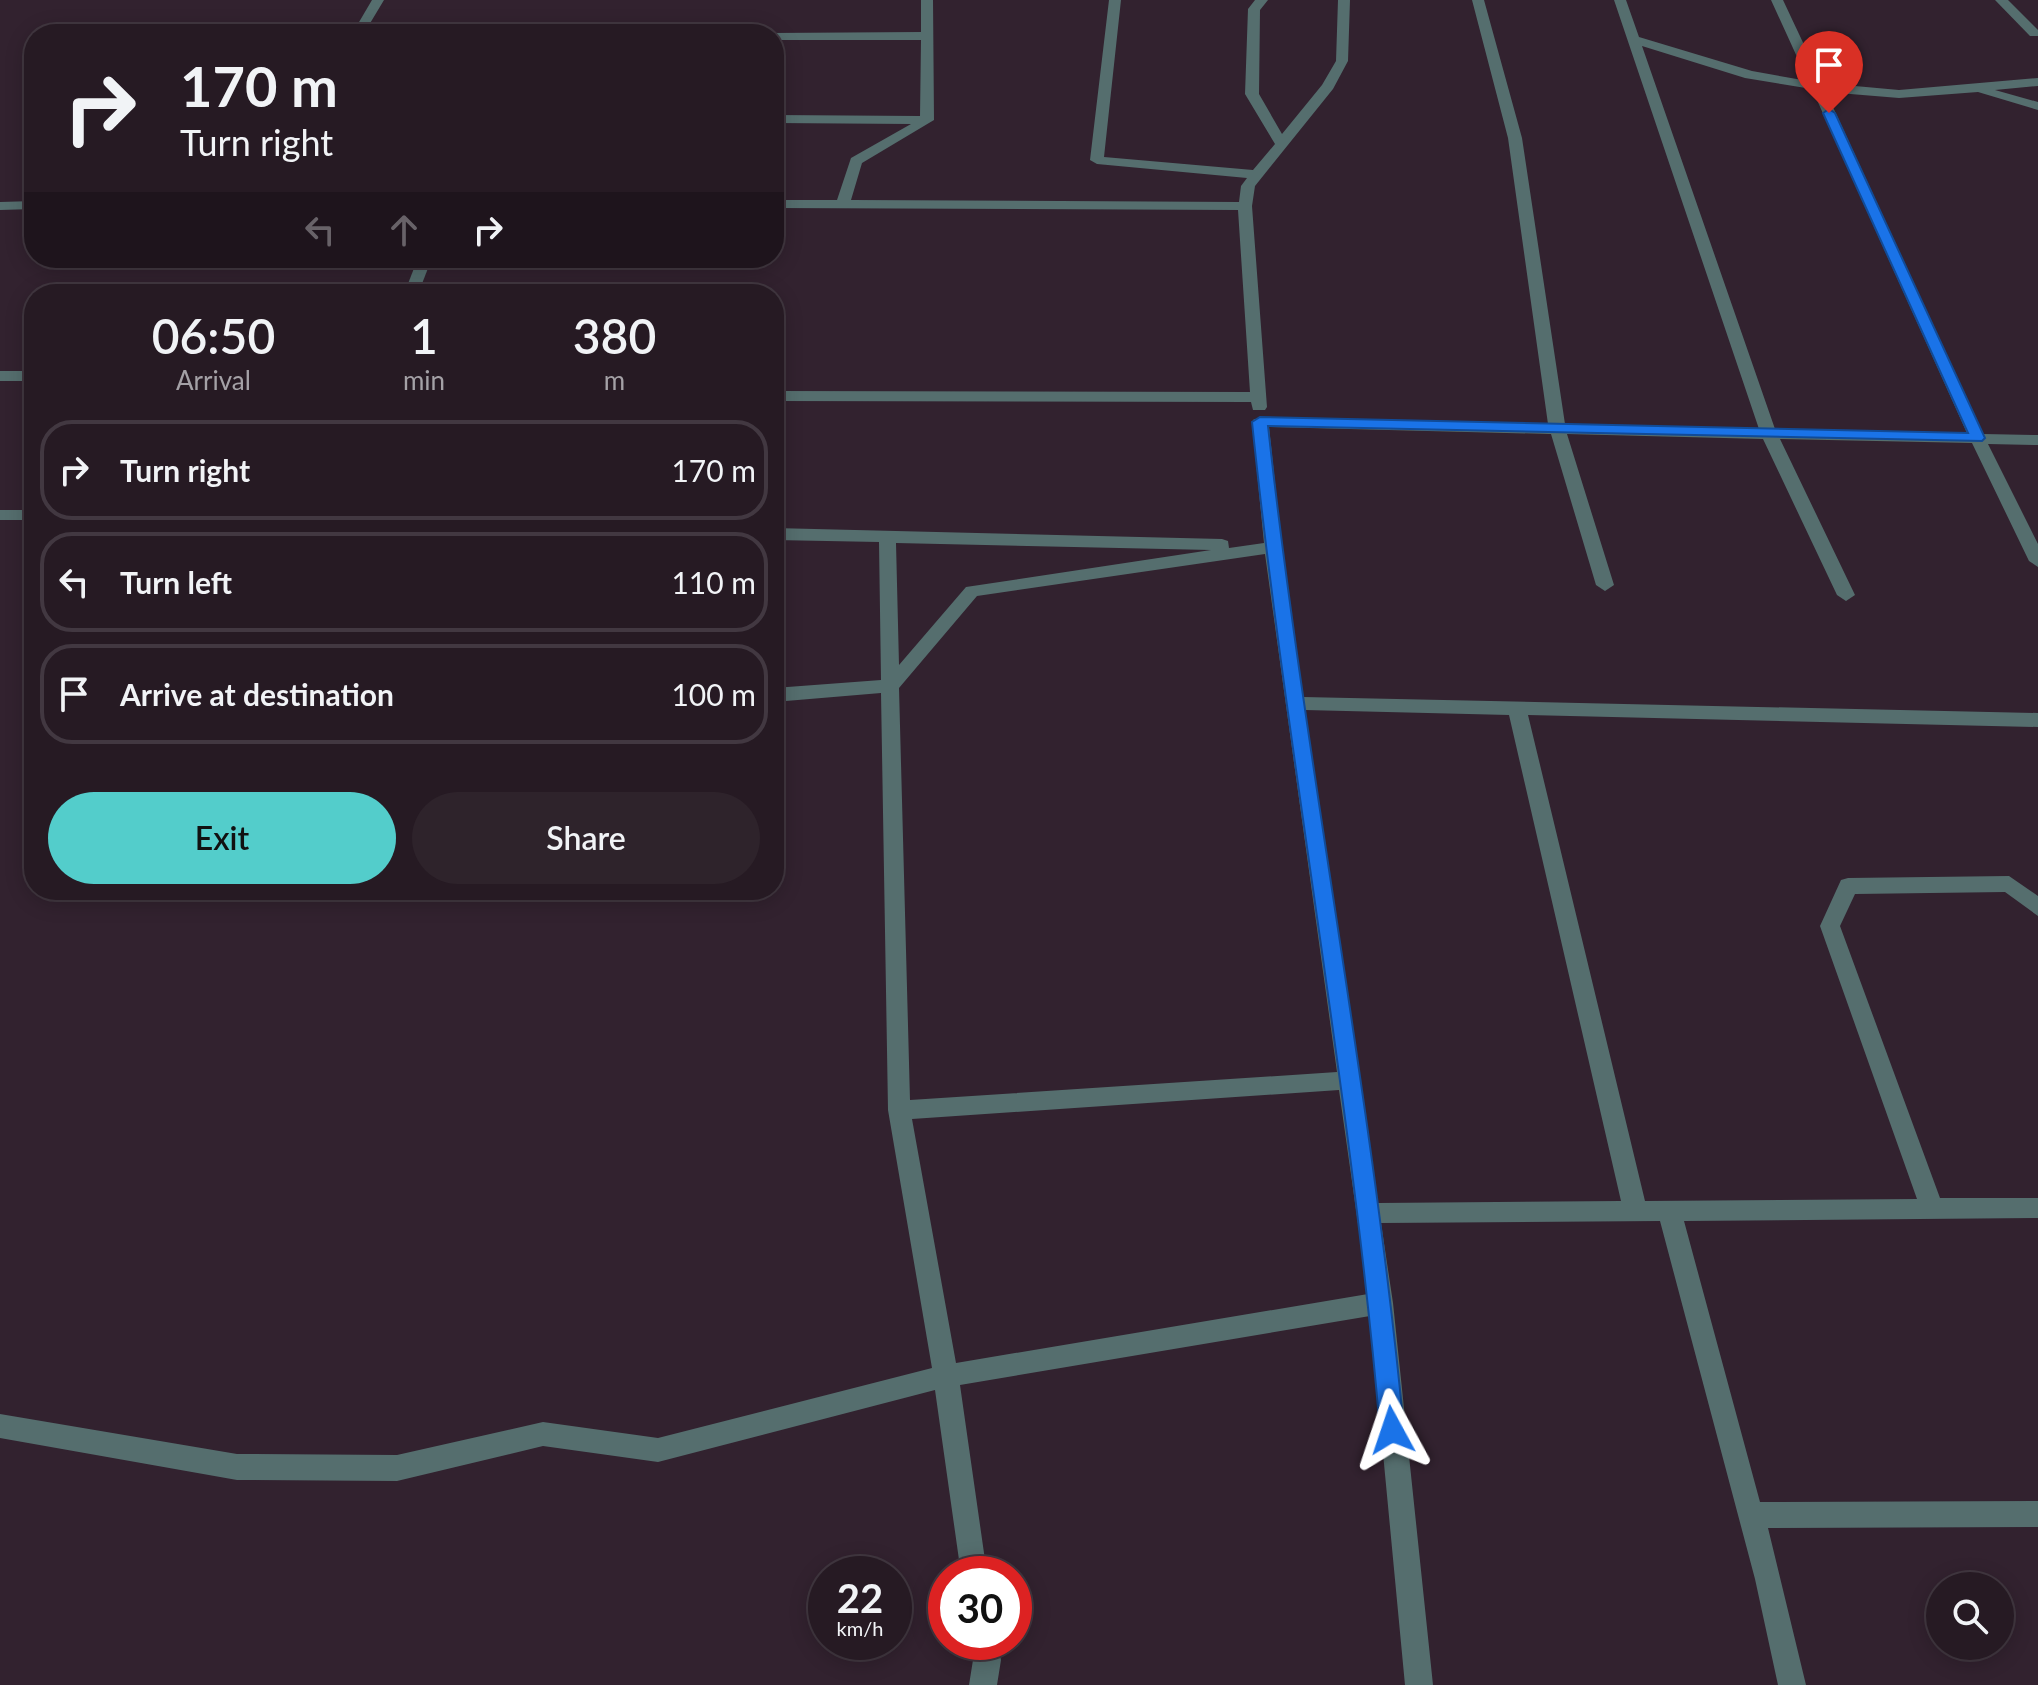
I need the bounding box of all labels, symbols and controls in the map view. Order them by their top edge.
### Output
pin [1795,31,1863,113]
icon: arrive [1807,43,1851,87]
text: 170 m [180,52,338,119]
icon: right [48,56,152,160]
text: Turn right [180,120,333,164]
icon: left [298,208,342,252]
icon: ahead [382,208,426,252]
icon: right [466,208,510,252]
text: 06:50 [152,307,275,364]
text: 1 [410,307,438,364]
text: 380 [573,307,656,364]
text: Arrival [176,364,251,396]
text: min [403,364,445,396]
text: m [604,364,625,396]
icon: right [52,448,96,492]
text: Turn right [120,452,250,488]
text: 170 m [671,452,756,488]
icon: left [52,560,96,604]
text: Turn left [120,564,232,600]
text: 110 m [671,564,756,600]
icon: arrive [52,672,96,716]
text: Arrive at destination [120,676,394,712]
text: 100 m [671,676,756,712]
button: Exit [48,792,396,884]
button: Share [412,792,760,884]
position arrow [1350,1388,1434,1472]
speed limit sign: 30 [928,1556,1032,1660]
map controls [1926,1572,2014,1660]
button: search [1926,1572,2014,1660]
text: 22 [837,1574,883,1622]
text: km/h [837,1616,883,1640]

